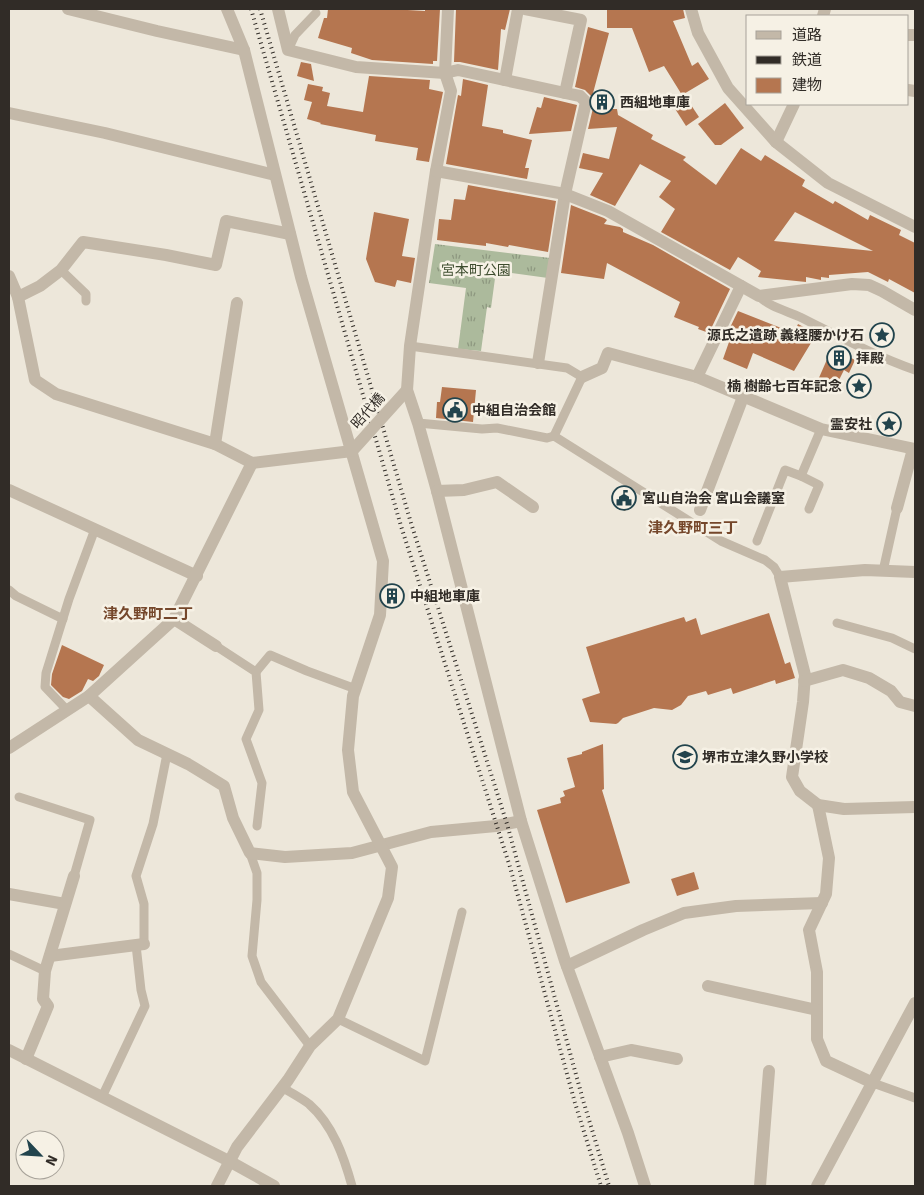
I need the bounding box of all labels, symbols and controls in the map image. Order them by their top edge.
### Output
legend [746,15,909,105]
text: 道路 [792,26,822,44]
text: 鉄道 [792,51,822,69]
text: 建物 [792,76,822,94]
building icon: 西組地車庫 [589,89,615,115]
place label: 西組地車庫 [620,94,690,111]
park label: 宮本町公園 [441,262,511,279]
place icon: 源氏之遺跡 義経腰かけ石 [869,322,895,348]
place label: 源氏之遺跡 義経腰かけ石 [707,327,864,344]
building icon: 拝殿 [826,345,852,371]
place label: 拝殿 [856,350,884,367]
place icon: 楠 樹齢七百年記念 [846,373,872,399]
place label: 楠 樹齢七百年記念 [727,378,842,395]
street label: 昭代橋 [348,390,388,432]
public building icon: 中組自治会館 [442,397,468,423]
place label: 中組自治会館 [472,402,556,419]
place icon: 霊安社 [876,411,902,437]
place label: 霊安社 [830,416,872,433]
public building icon: 宮山自治会 宮山会議室 [611,485,637,511]
place label: 宮山自治会 宮山会議室 [642,490,785,507]
district label: 津久野町三丁 [648,519,738,537]
building icon: 中組地車庫 [379,583,405,609]
place label: 中組地車庫 [410,588,480,605]
district label: 津久野町二丁 [103,605,193,623]
school or university icon: 堺市立津久野小学校 [672,744,698,770]
place label: 堺市立津久野小学校 [702,749,828,766]
north arrow [15,1130,65,1180]
text: N [42,1152,61,1168]

